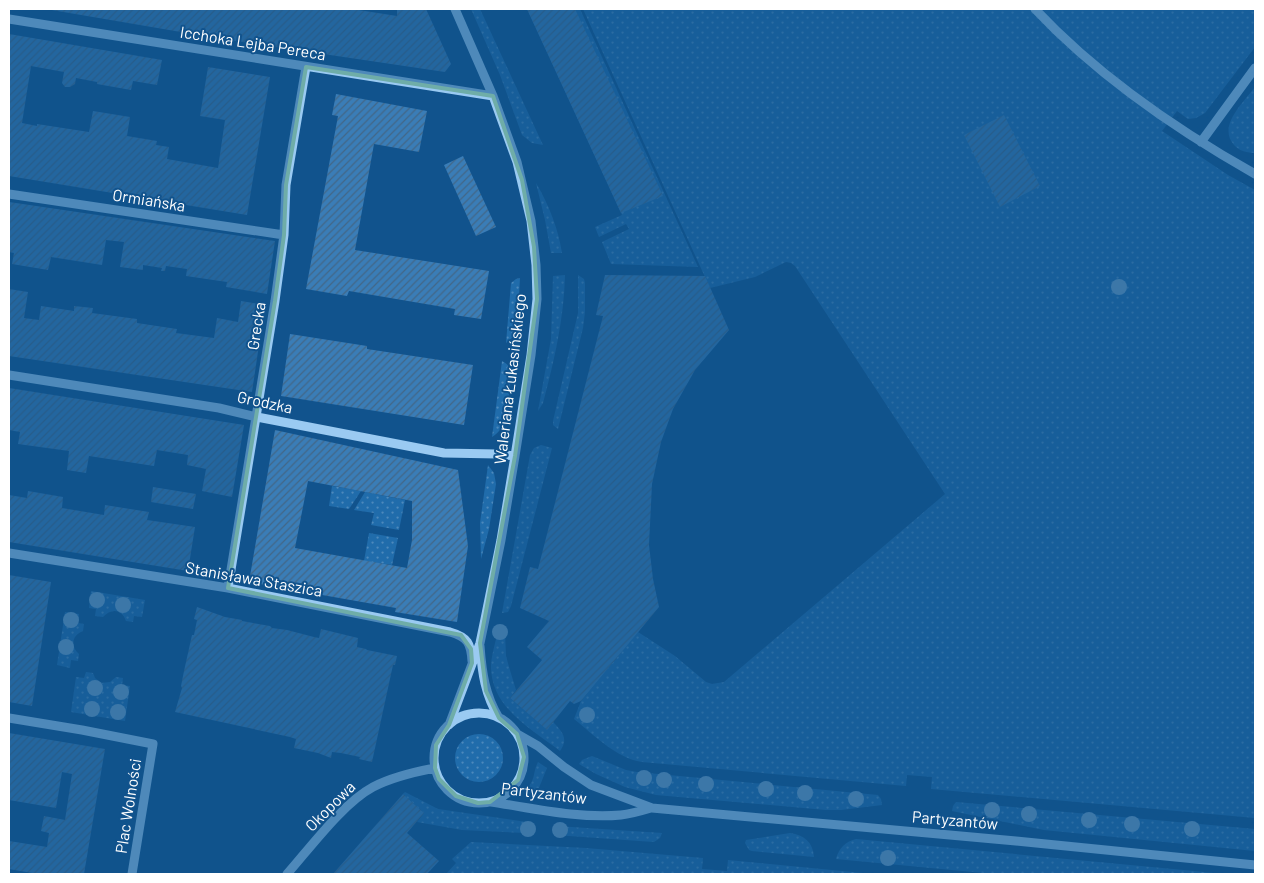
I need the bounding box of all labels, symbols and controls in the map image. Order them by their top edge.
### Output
street label: Icchoka Lejba Pereca [179,22,327,63]
street label: Ormiańska [111,184,187,215]
street label: Waleriana Łukasińskiego [490,292,529,465]
street label: Grecka [242,301,269,351]
street label: Grodzka [236,386,295,417]
street label: Stanisława Staszica [184,557,324,600]
street label: Plac Wolności [111,757,144,855]
street label: Okopowa [301,777,359,835]
street label: Partyzantów [500,778,588,807]
street label: Partyzantów [911,806,999,833]

